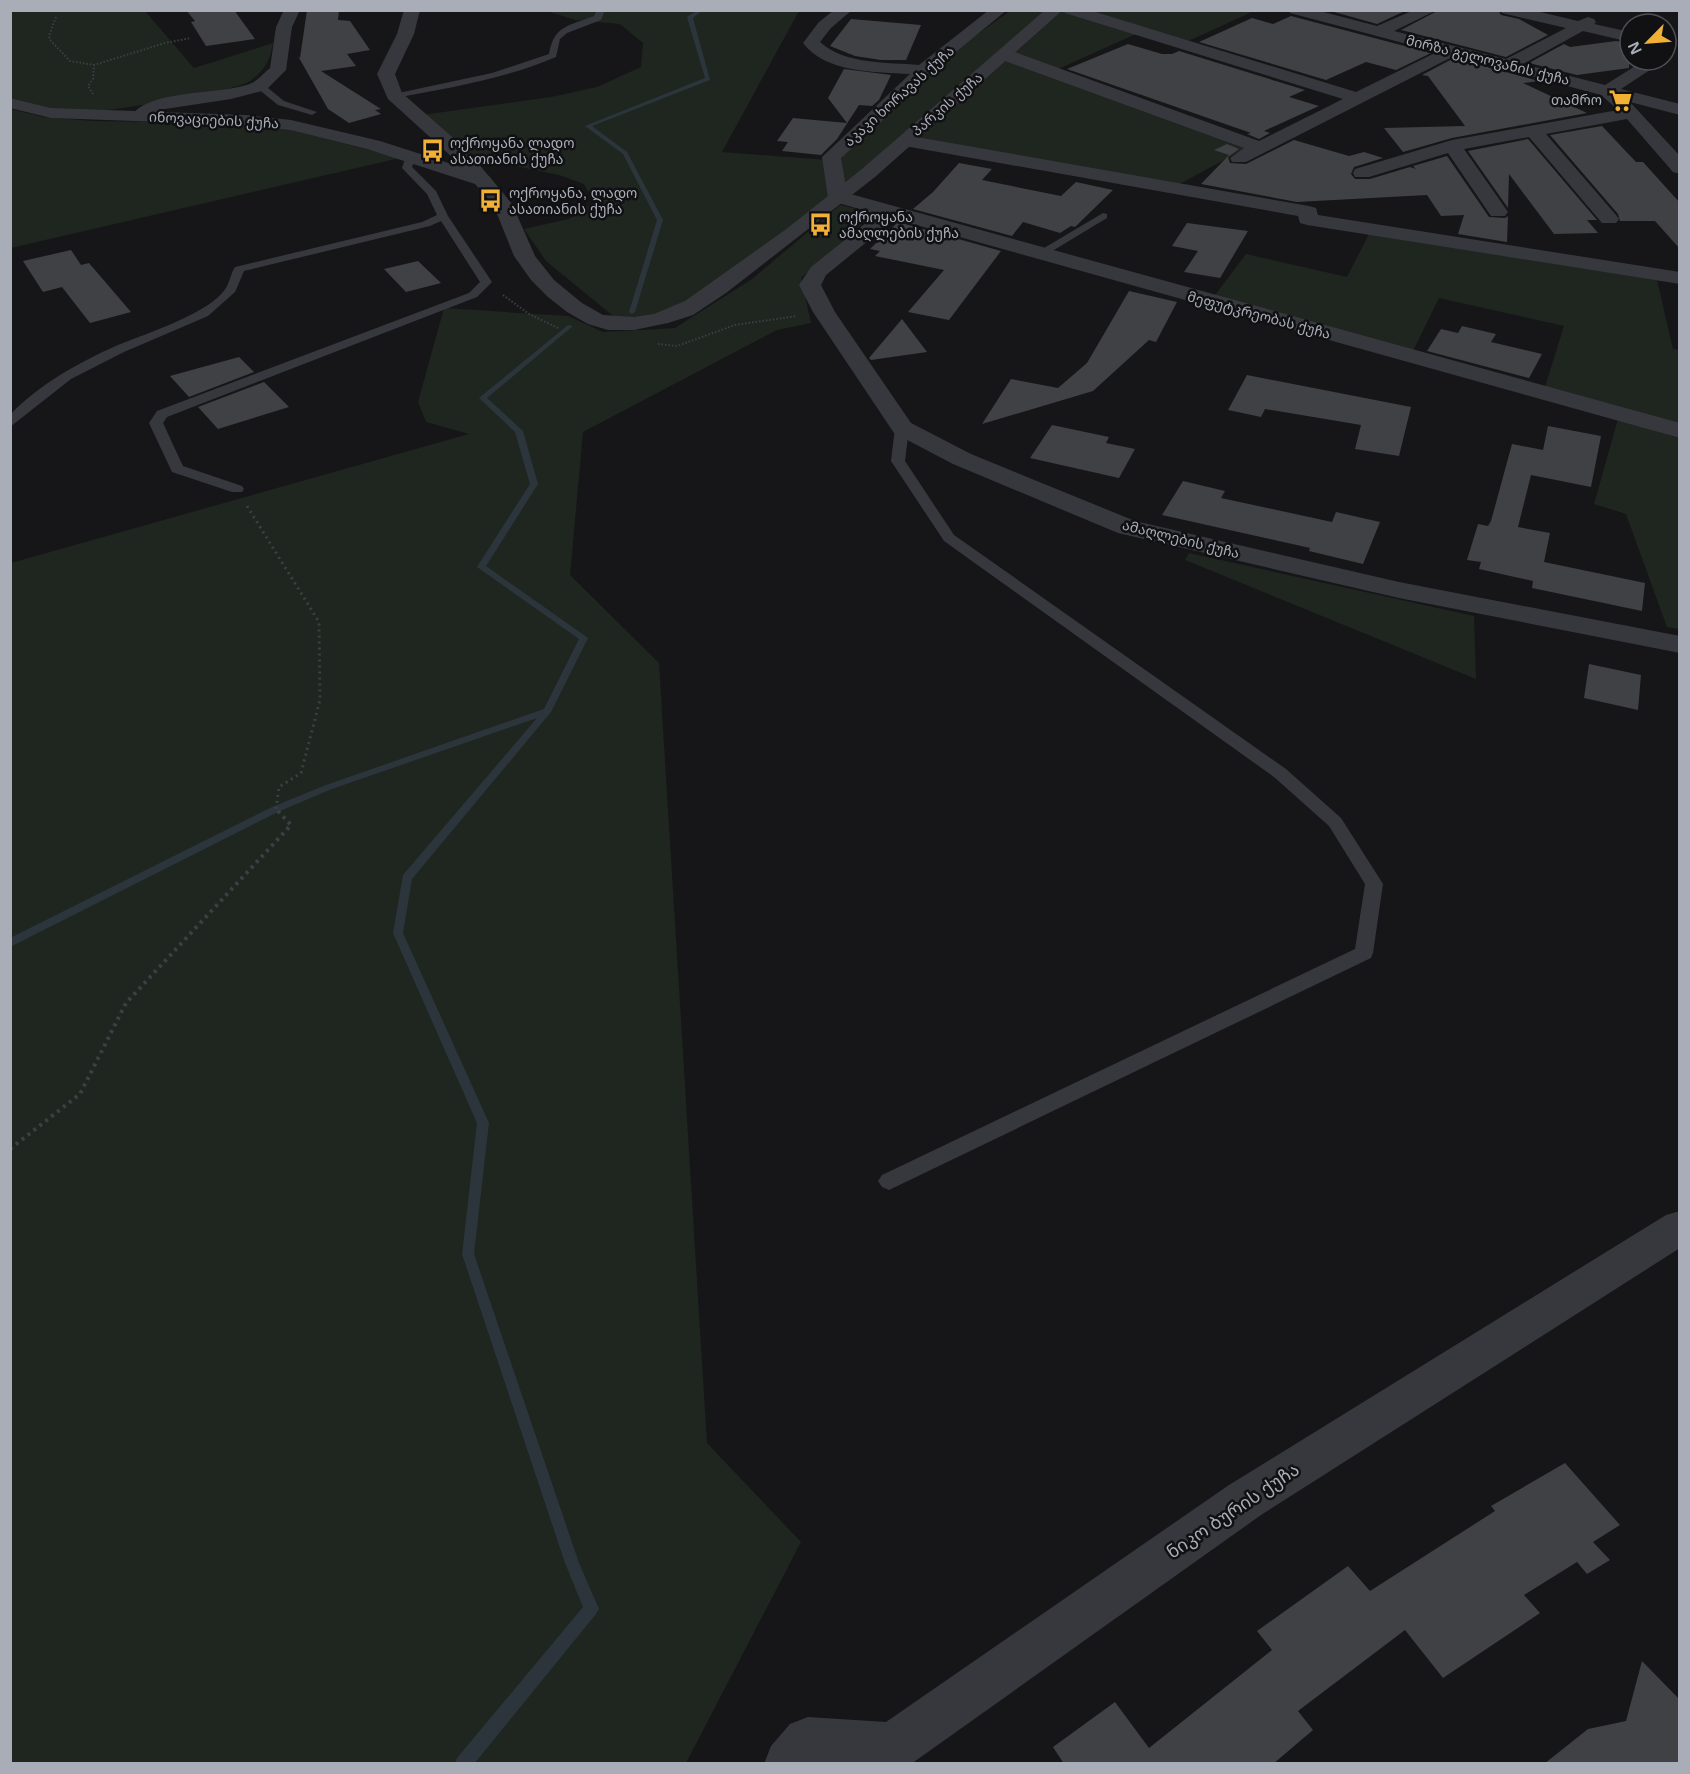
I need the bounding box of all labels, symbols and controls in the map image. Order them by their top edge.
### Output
north arrow [1618,12,1678,72]
street label: მირზა გელოვანის ქუჩა [1404,32,1571,89]
text: N [1625,39,1645,57]
street label: აკაკი ხორავას ქუჩა [841,43,958,150]
street label: პარკის ქუჩა [909,69,986,140]
supermarket icon: თამრო [1607,87,1633,113]
place label: თამრო [1551,92,1602,108]
street label: ინოვაციების ქუჩა [149,109,279,132]
place label: ოქროყანა ლადო ასათიანის ქუჩა [450,135,574,168]
bus stop icon: ოქროყანა ლადო ასათიანის ქუჩა [419,138,445,164]
place label: ოქროყანა, ლადო ასათიანის ქუჩა [509,185,637,218]
bus stop icon: ოქროყანა, ლადო ასათიანის ქუჩა [478,188,504,214]
place label: ოქროყანა ამაღლების ქუჩა [839,209,959,242]
bus stop icon: ოქროყანა ამაღლების ქუჩა [808,212,834,238]
street label: მეფუტკრეობას ქუჩა [1185,288,1332,343]
street label: ამაღლების ქუჩა [1121,517,1241,562]
street label: ნიკო ბურის ქუჩა [1163,1459,1303,1564]

